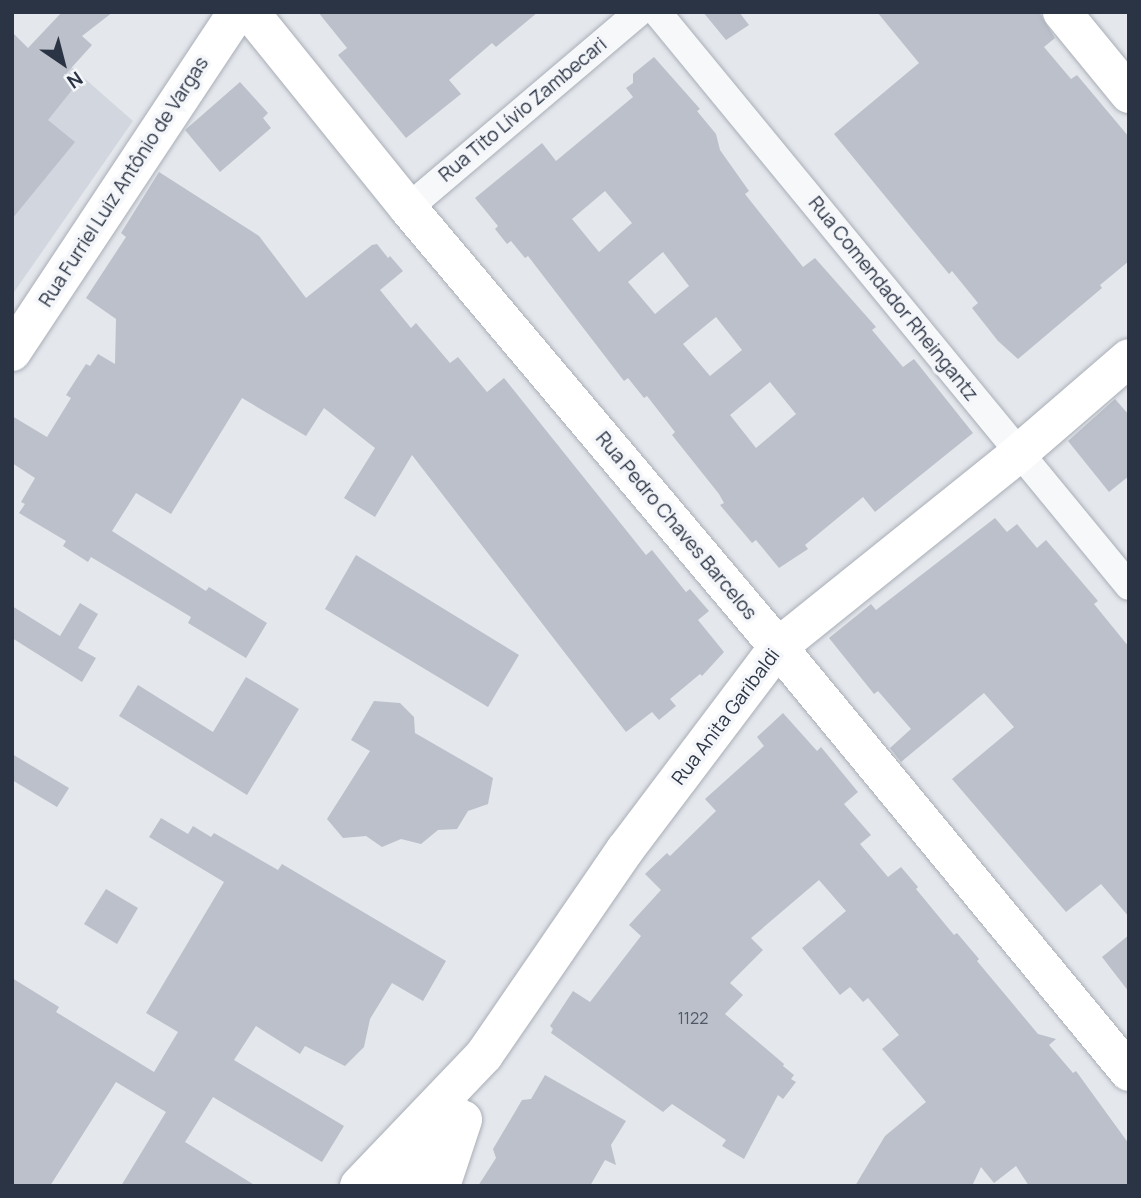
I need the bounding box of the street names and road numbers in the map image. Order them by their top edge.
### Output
street label: Rua Tito Lívio Zambecari [435,33,611,187]
street label: Rua Furriel Luiz Antônio de Vargas [35,53,213,311]
street label: Rua Comendador Rheingantz [803,192,983,406]
street label: Rua Pedro Chaves Barcelos [591,427,761,625]
street label: Rua Anita Garibaldi [667,644,785,790]

